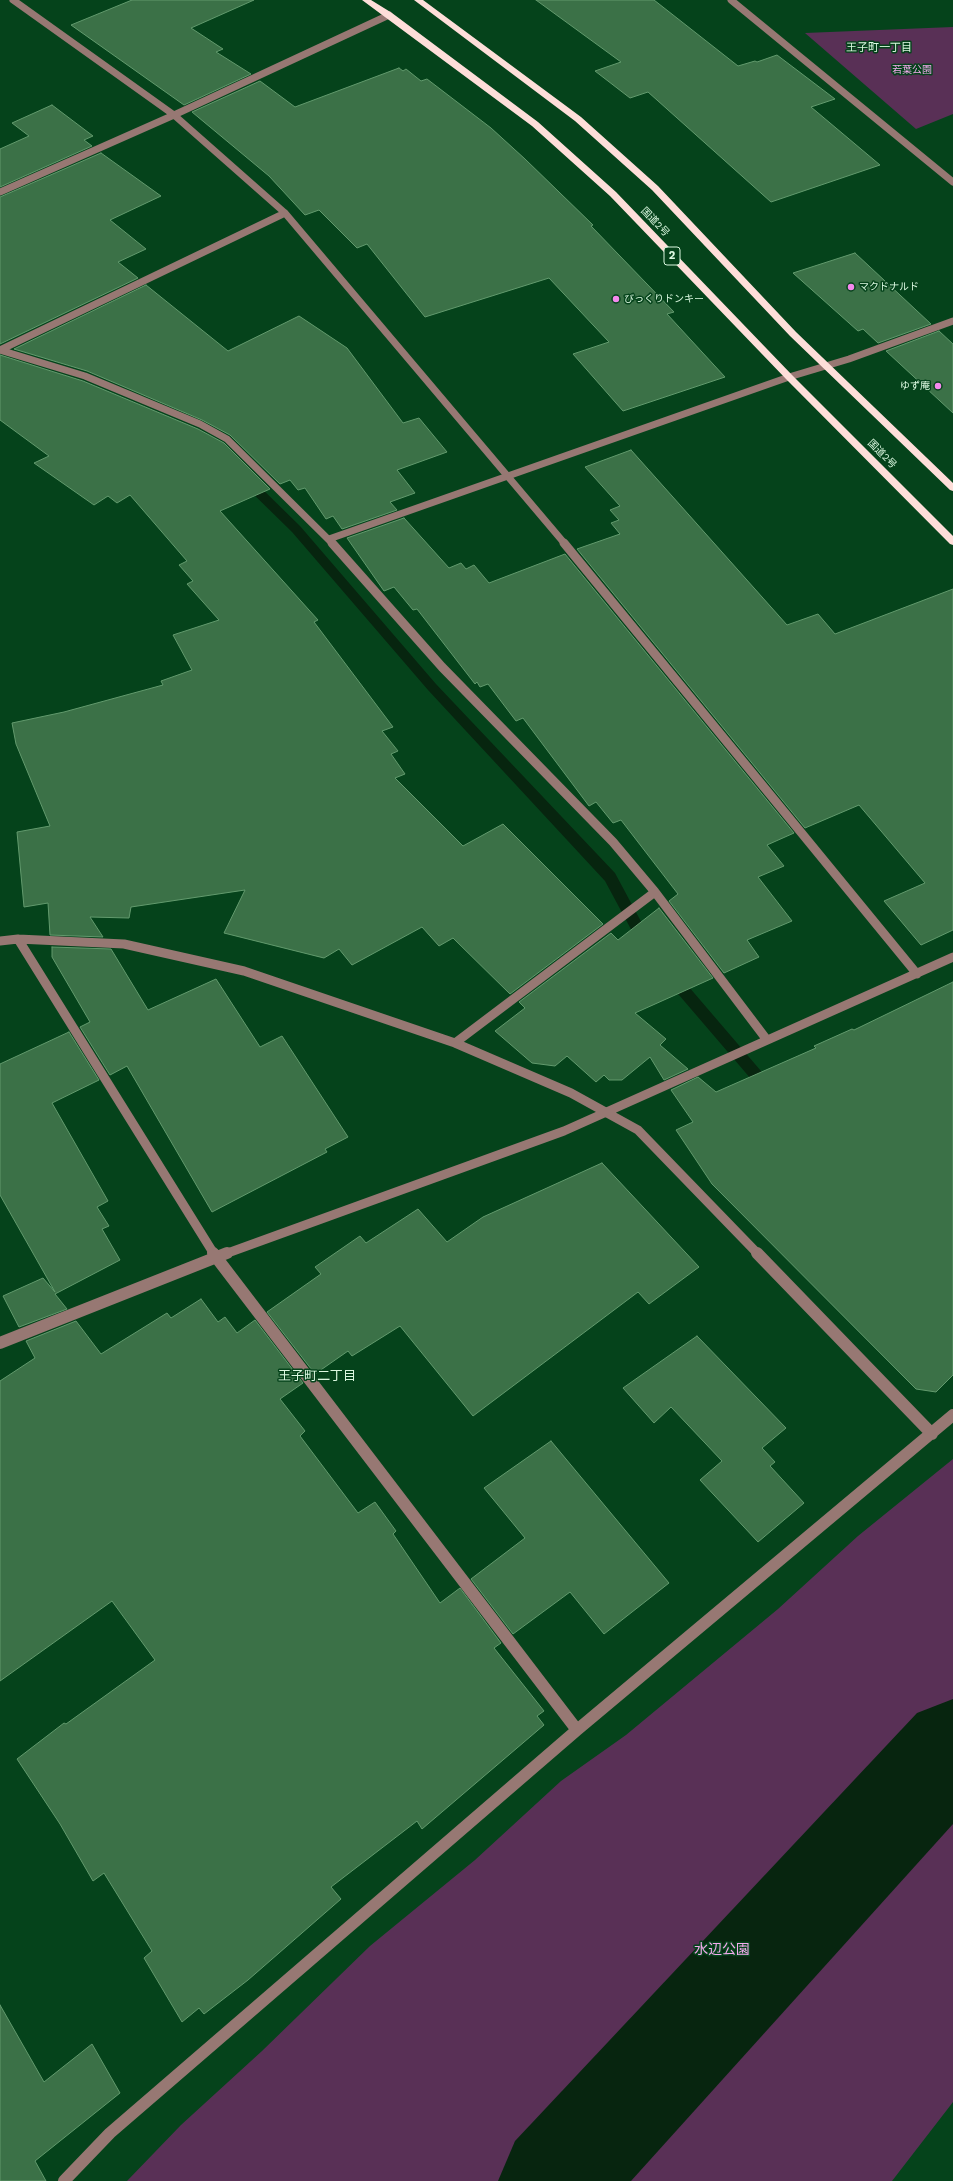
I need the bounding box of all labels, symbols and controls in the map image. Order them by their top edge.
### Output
district label: 王子町一丁目 [846,41,912,55]
park label: 若葉公園 [892,64,932,76]
street label: 国道2号 [638,205,672,239]
road number: 2 [664,247,680,265]
place label: マクドナルド [859,281,919,293]
marker: マクドナルド [846,282,856,292]
place label: びっくりドンキー [624,293,704,305]
marker: びっくりドンキー [611,294,621,304]
place label: ゆず庵 [900,380,930,392]
marker: ゆず庵 [933,381,943,391]
street label: 国道2号 [865,437,899,471]
district label: 王子町二丁目 [278,1368,356,1384]
park label: 水辺公園 [694,1942,750,1958]

